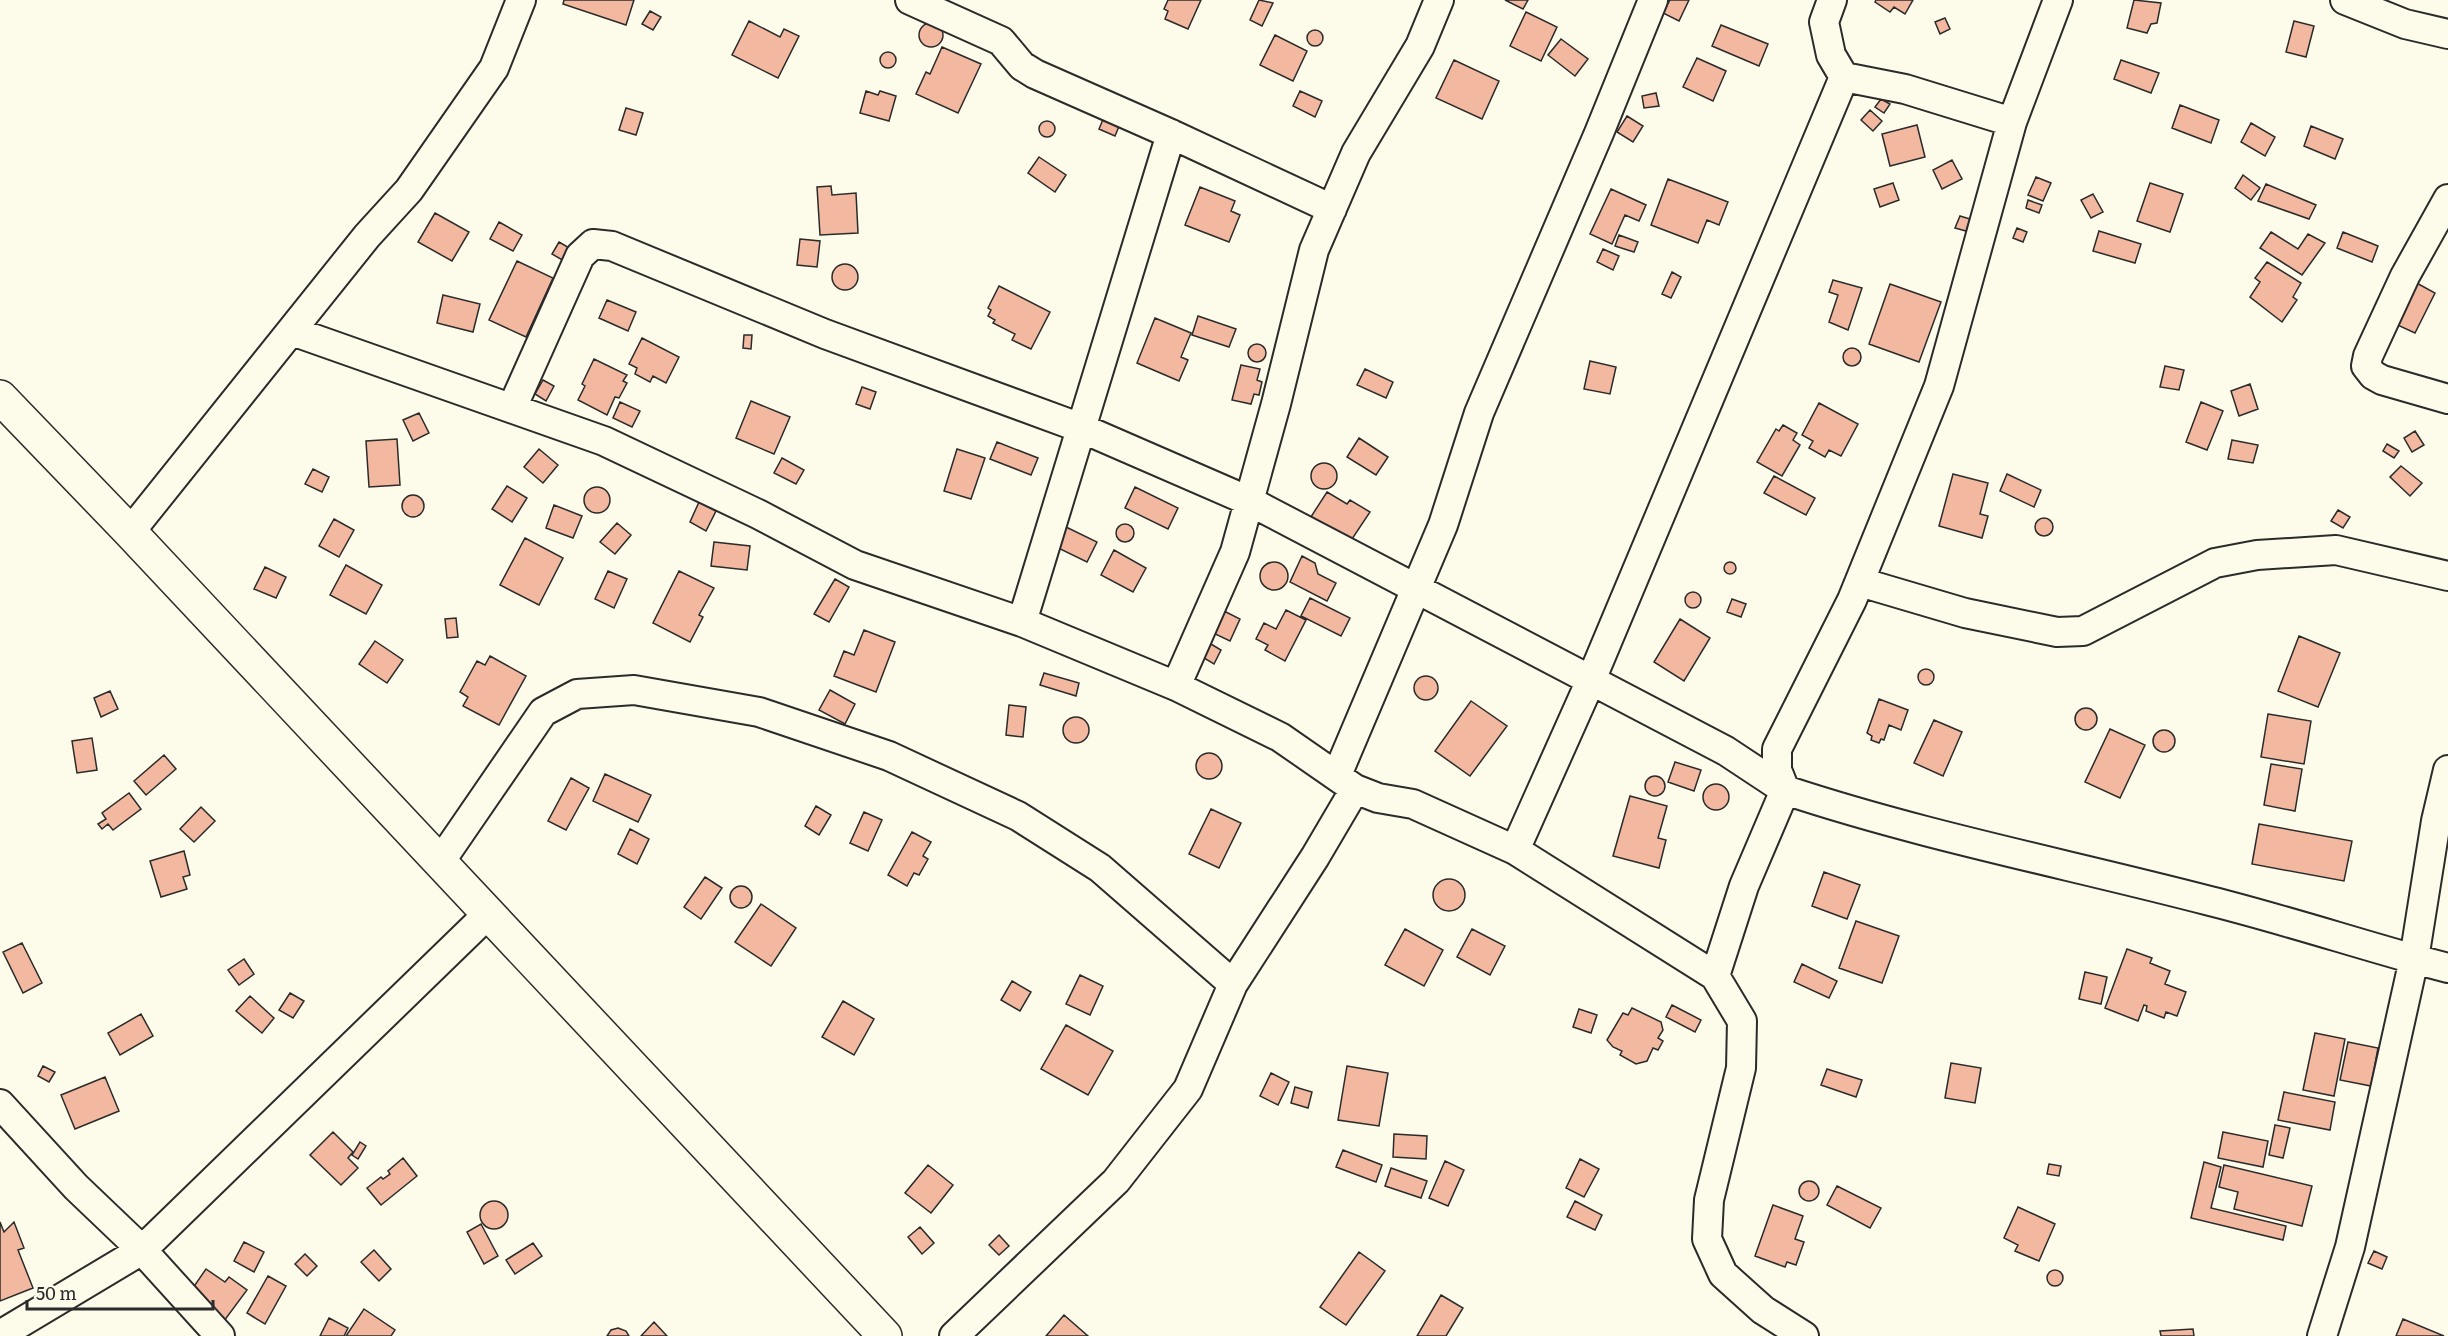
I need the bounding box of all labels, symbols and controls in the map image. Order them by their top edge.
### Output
scale bar [27,1273,213,1311]
text: 50 m [36,1279,77,1306]

